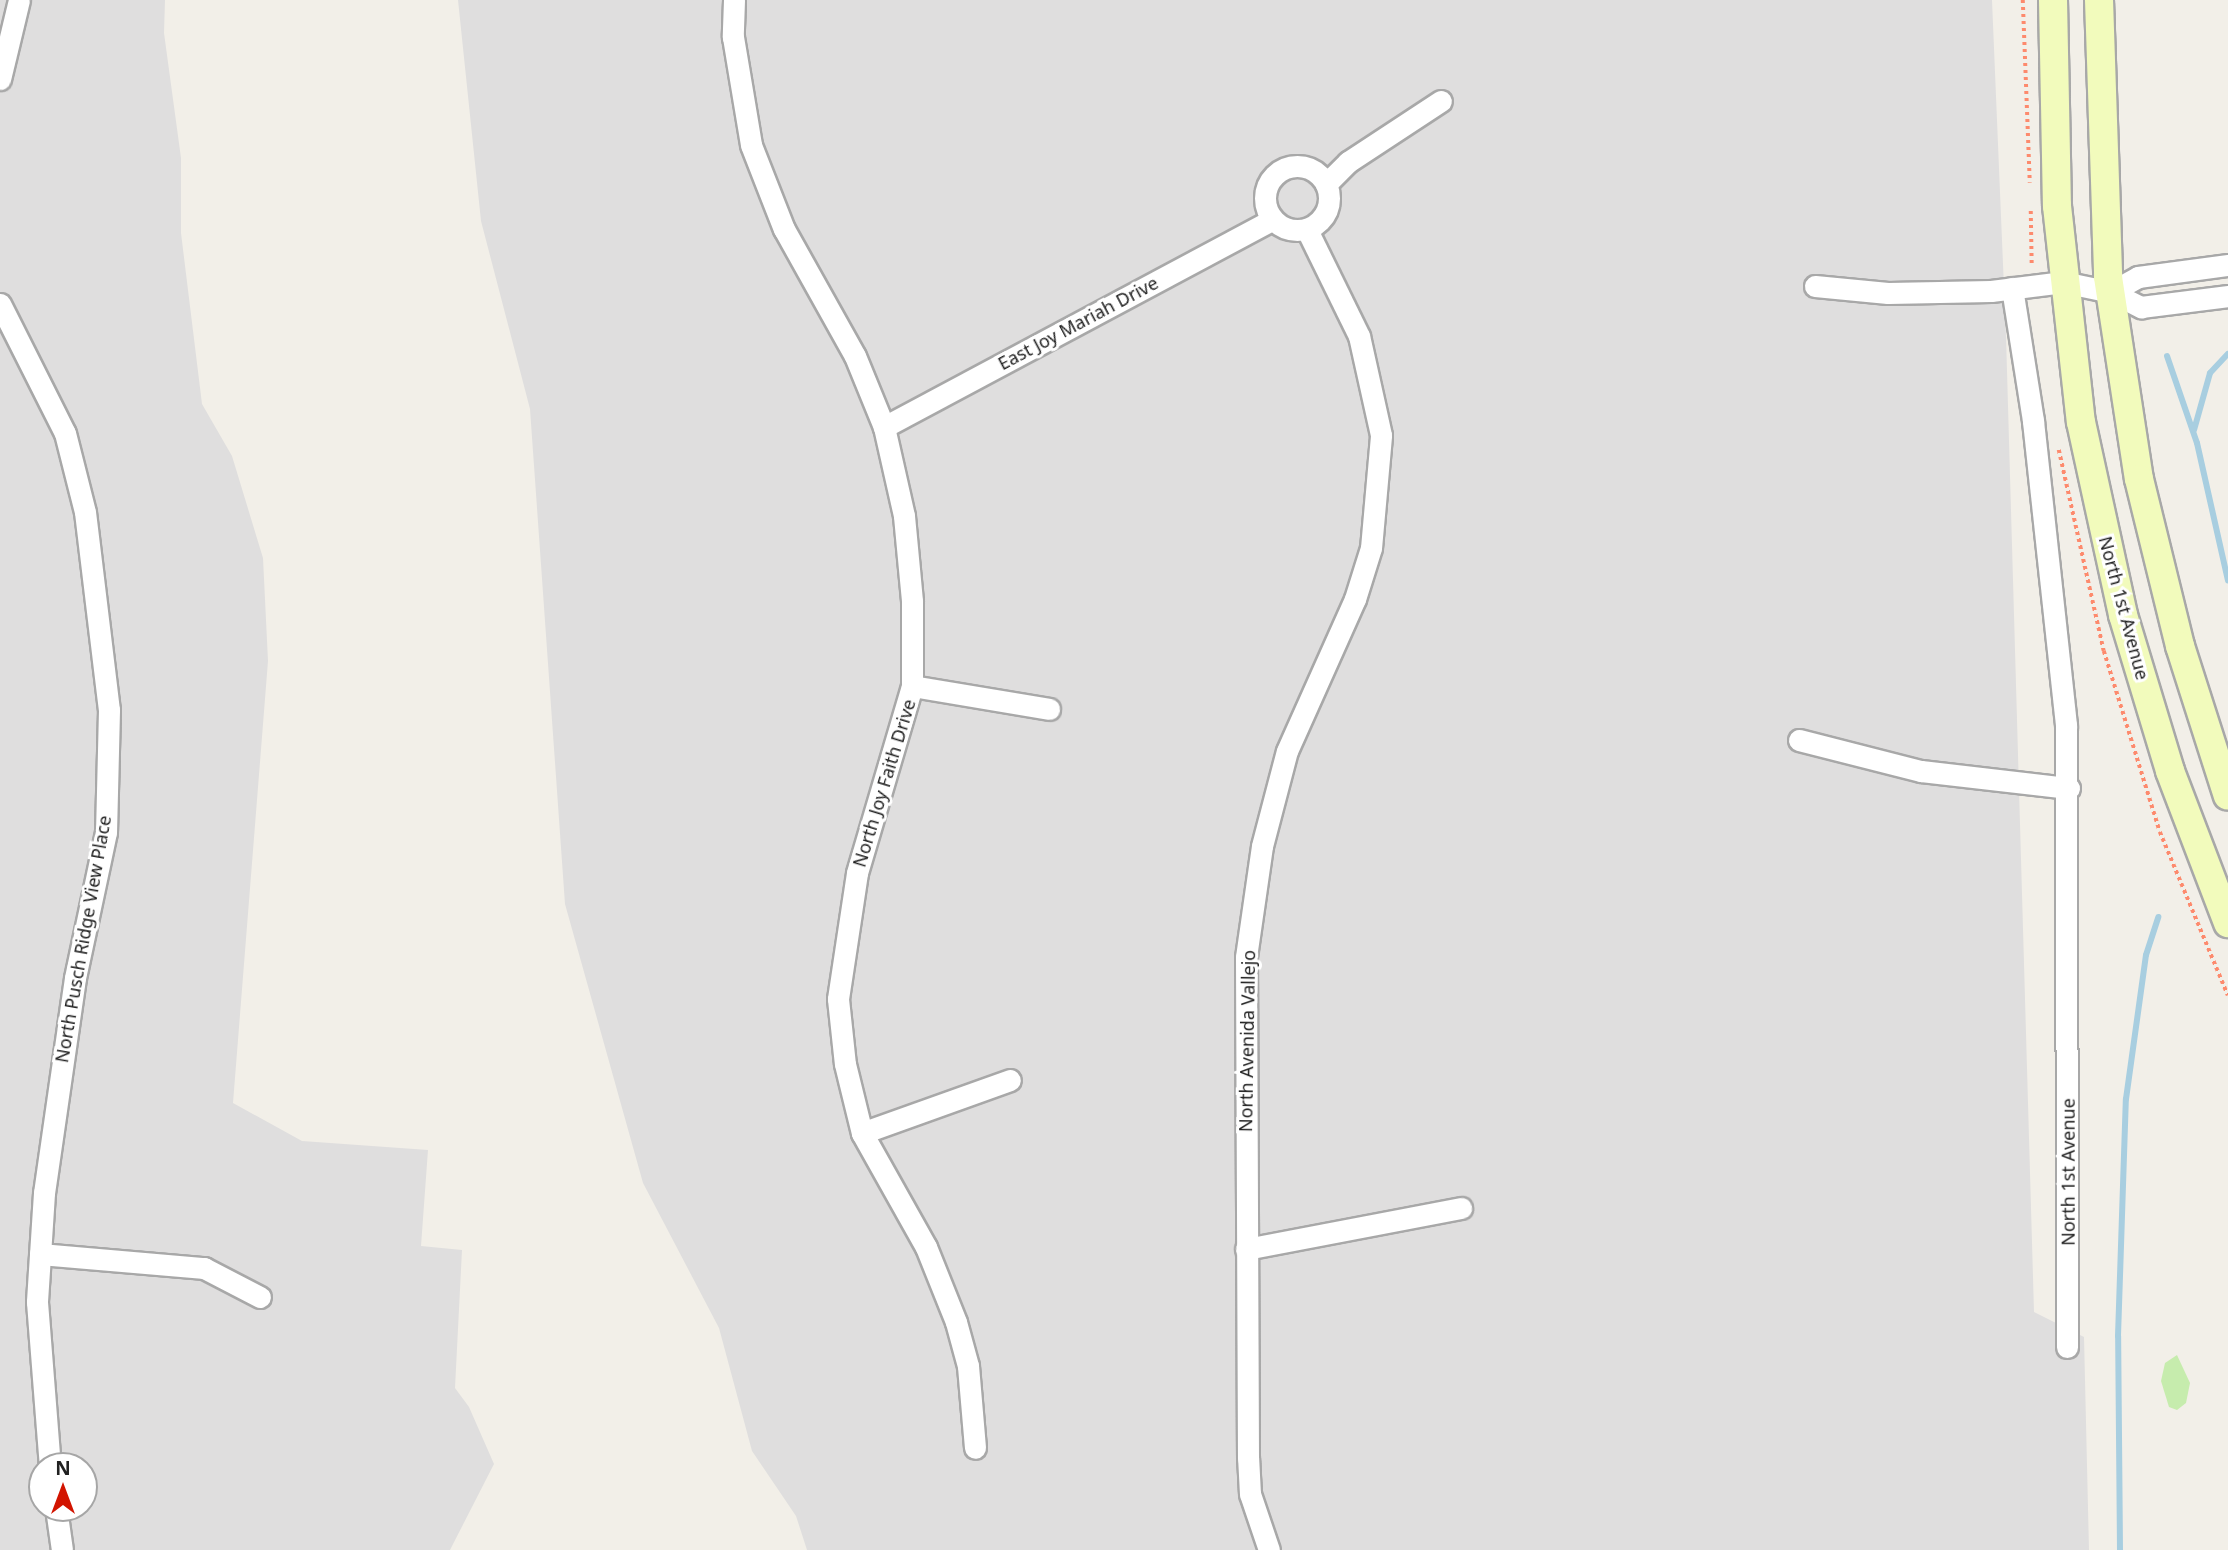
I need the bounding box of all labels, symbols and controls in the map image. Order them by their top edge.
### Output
street label: East Joy Mariah Drive [994,272,1162,374]
street label: North 1st Avenue [2094,534,2154,682]
street label: North Joy Faith Drive [848,696,920,870]
street label: North Pusch Ridge View Place [51,814,115,1064]
street label: North Avenida Vallejo [1235,950,1259,1132]
street label: North 1st Avenue [2057,1098,2079,1246]
north arrow [28,1452,98,1522]
text: N [55,1455,71,1481]

